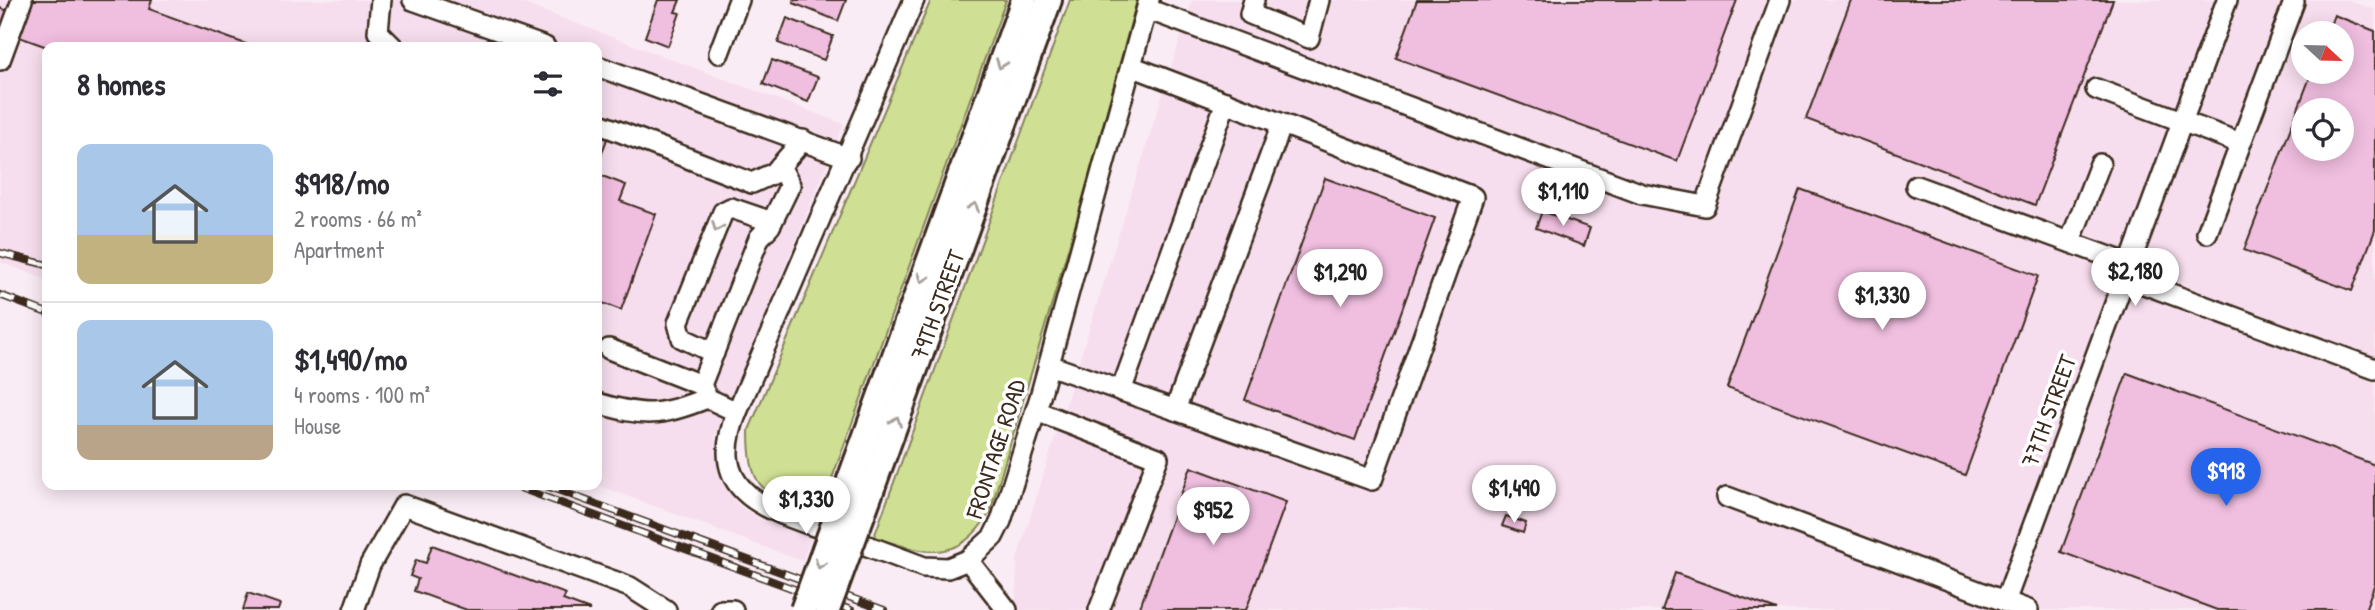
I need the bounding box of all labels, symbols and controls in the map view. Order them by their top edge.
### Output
north arrow [2291,21,2354,84]
map controls [2291,21,2354,161]
one-way arrow [995,58,1009,70]
text: 8 homes [77,64,165,104]
icon: filters [529,65,567,103]
button: locate [2291,98,2354,161]
text: $918/mo [294,163,389,203]
pin: $1,110 [1506,168,1620,228]
icon: home [133,172,217,256]
text: $1,110 [1537,175,1589,206]
one-way arrow [966,201,980,213]
text: 2 rooms · 66 m² [294,203,422,234]
one-way arrow [711,220,725,232]
text: Apartment [294,234,384,265]
street label: 79TH STREET [902,245,972,364]
pin: $2,180 [2078,248,2192,308]
pin: $1,290 [1283,250,1397,309]
text: $2,180 [2107,255,2163,286]
text: $1,290 [1313,256,1367,287]
one-way arrow [917,272,931,284]
pin: $1,330 [1825,272,1939,332]
text: $1,330 [1854,279,1910,310]
text: $1,490/mo [294,339,407,379]
icon: home [133,348,217,432]
street label: 77TH STREET [2013,349,2083,471]
street label: FRONTAGE ROAD [957,375,1033,523]
text: 4 rooms · 100 m² [294,379,430,410]
text: House [294,410,341,441]
one-way arrow [888,415,902,427]
pin: $918 [2185,448,2267,508]
text: $918 [2207,455,2245,486]
pin: $1,490 [1457,466,1571,525]
text: $1,490 [1488,472,1540,503]
pin: $1,330 [749,476,863,536]
text: $1,330 [778,483,834,514]
pin: $952 [1172,488,1254,547]
text: $952 [1193,494,1233,525]
one-way arrow [814,558,828,570]

